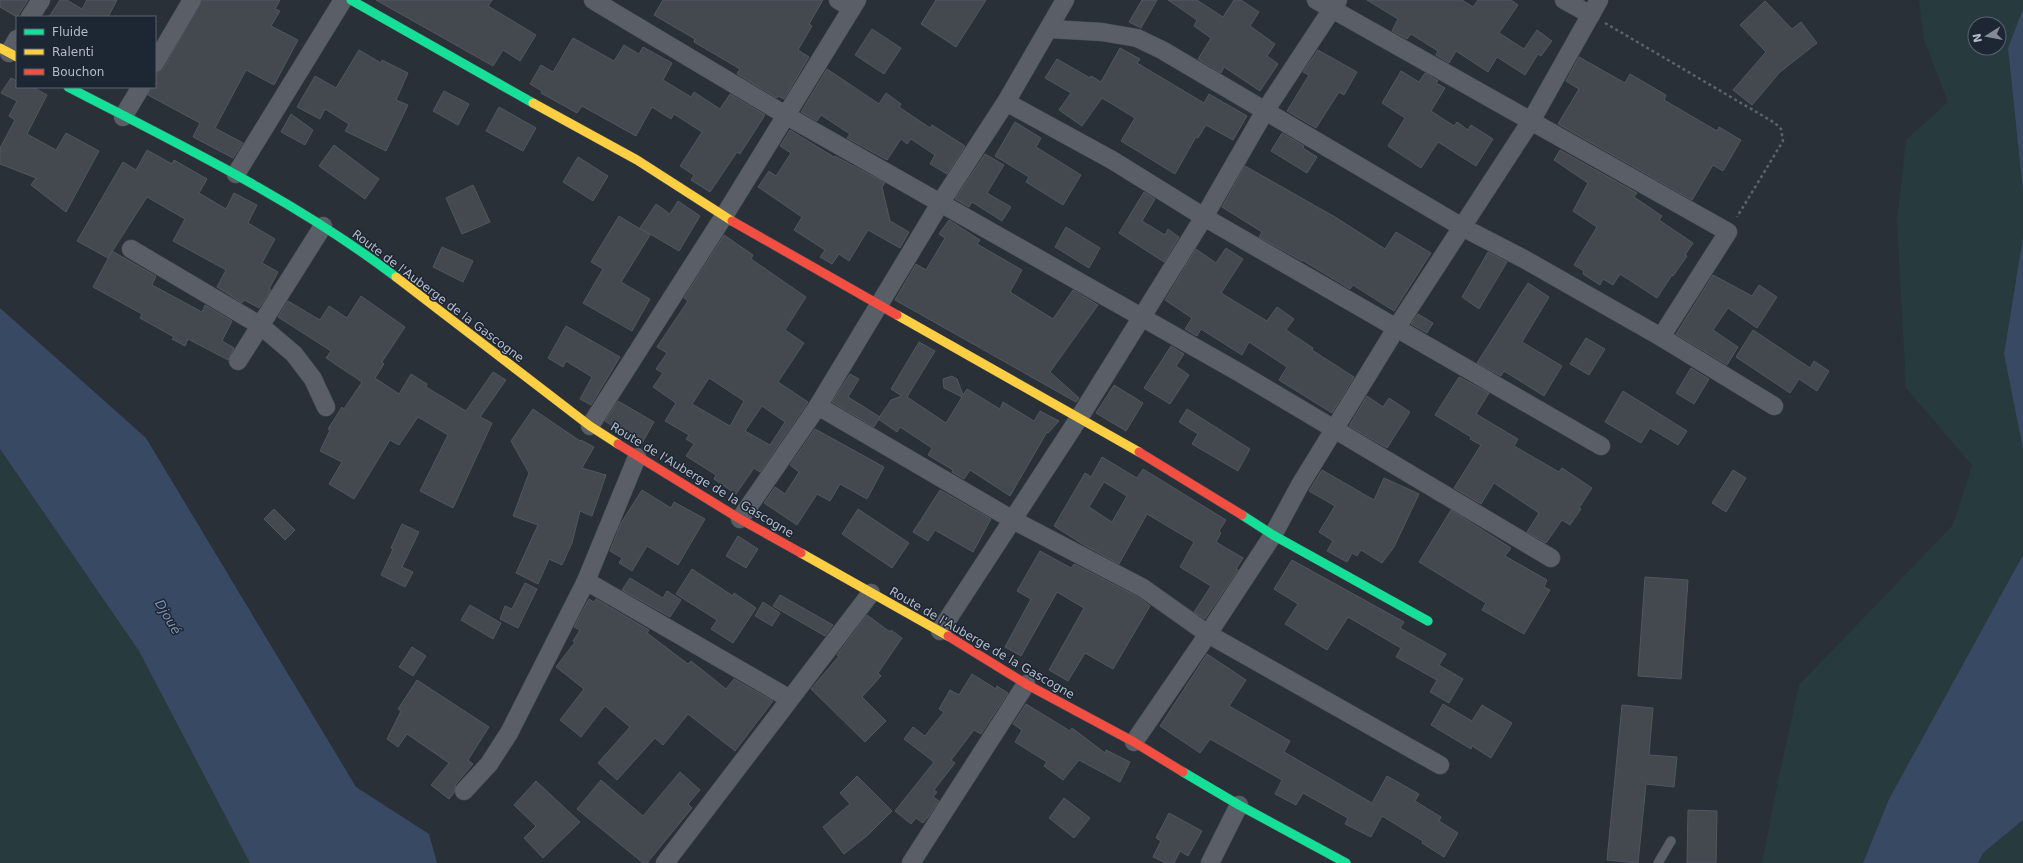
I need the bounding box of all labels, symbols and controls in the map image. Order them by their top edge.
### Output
legend [16,16,156,88]
north arrow [1967,16,2007,56]
text: Fluide [52,25,88,39]
text: N [1970,32,1985,44]
text: Ralenti [52,45,94,59]
text: Bouchon [52,65,104,79]
street label: Route de l'Auberge de la Gascogne [349,227,527,365]
street label: Route de l'Auberge de la Gascogne [608,420,796,540]
street label: Route de l'Auberge de la Gascogne [887,584,1077,702]
water label: Djoué [152,597,184,637]

